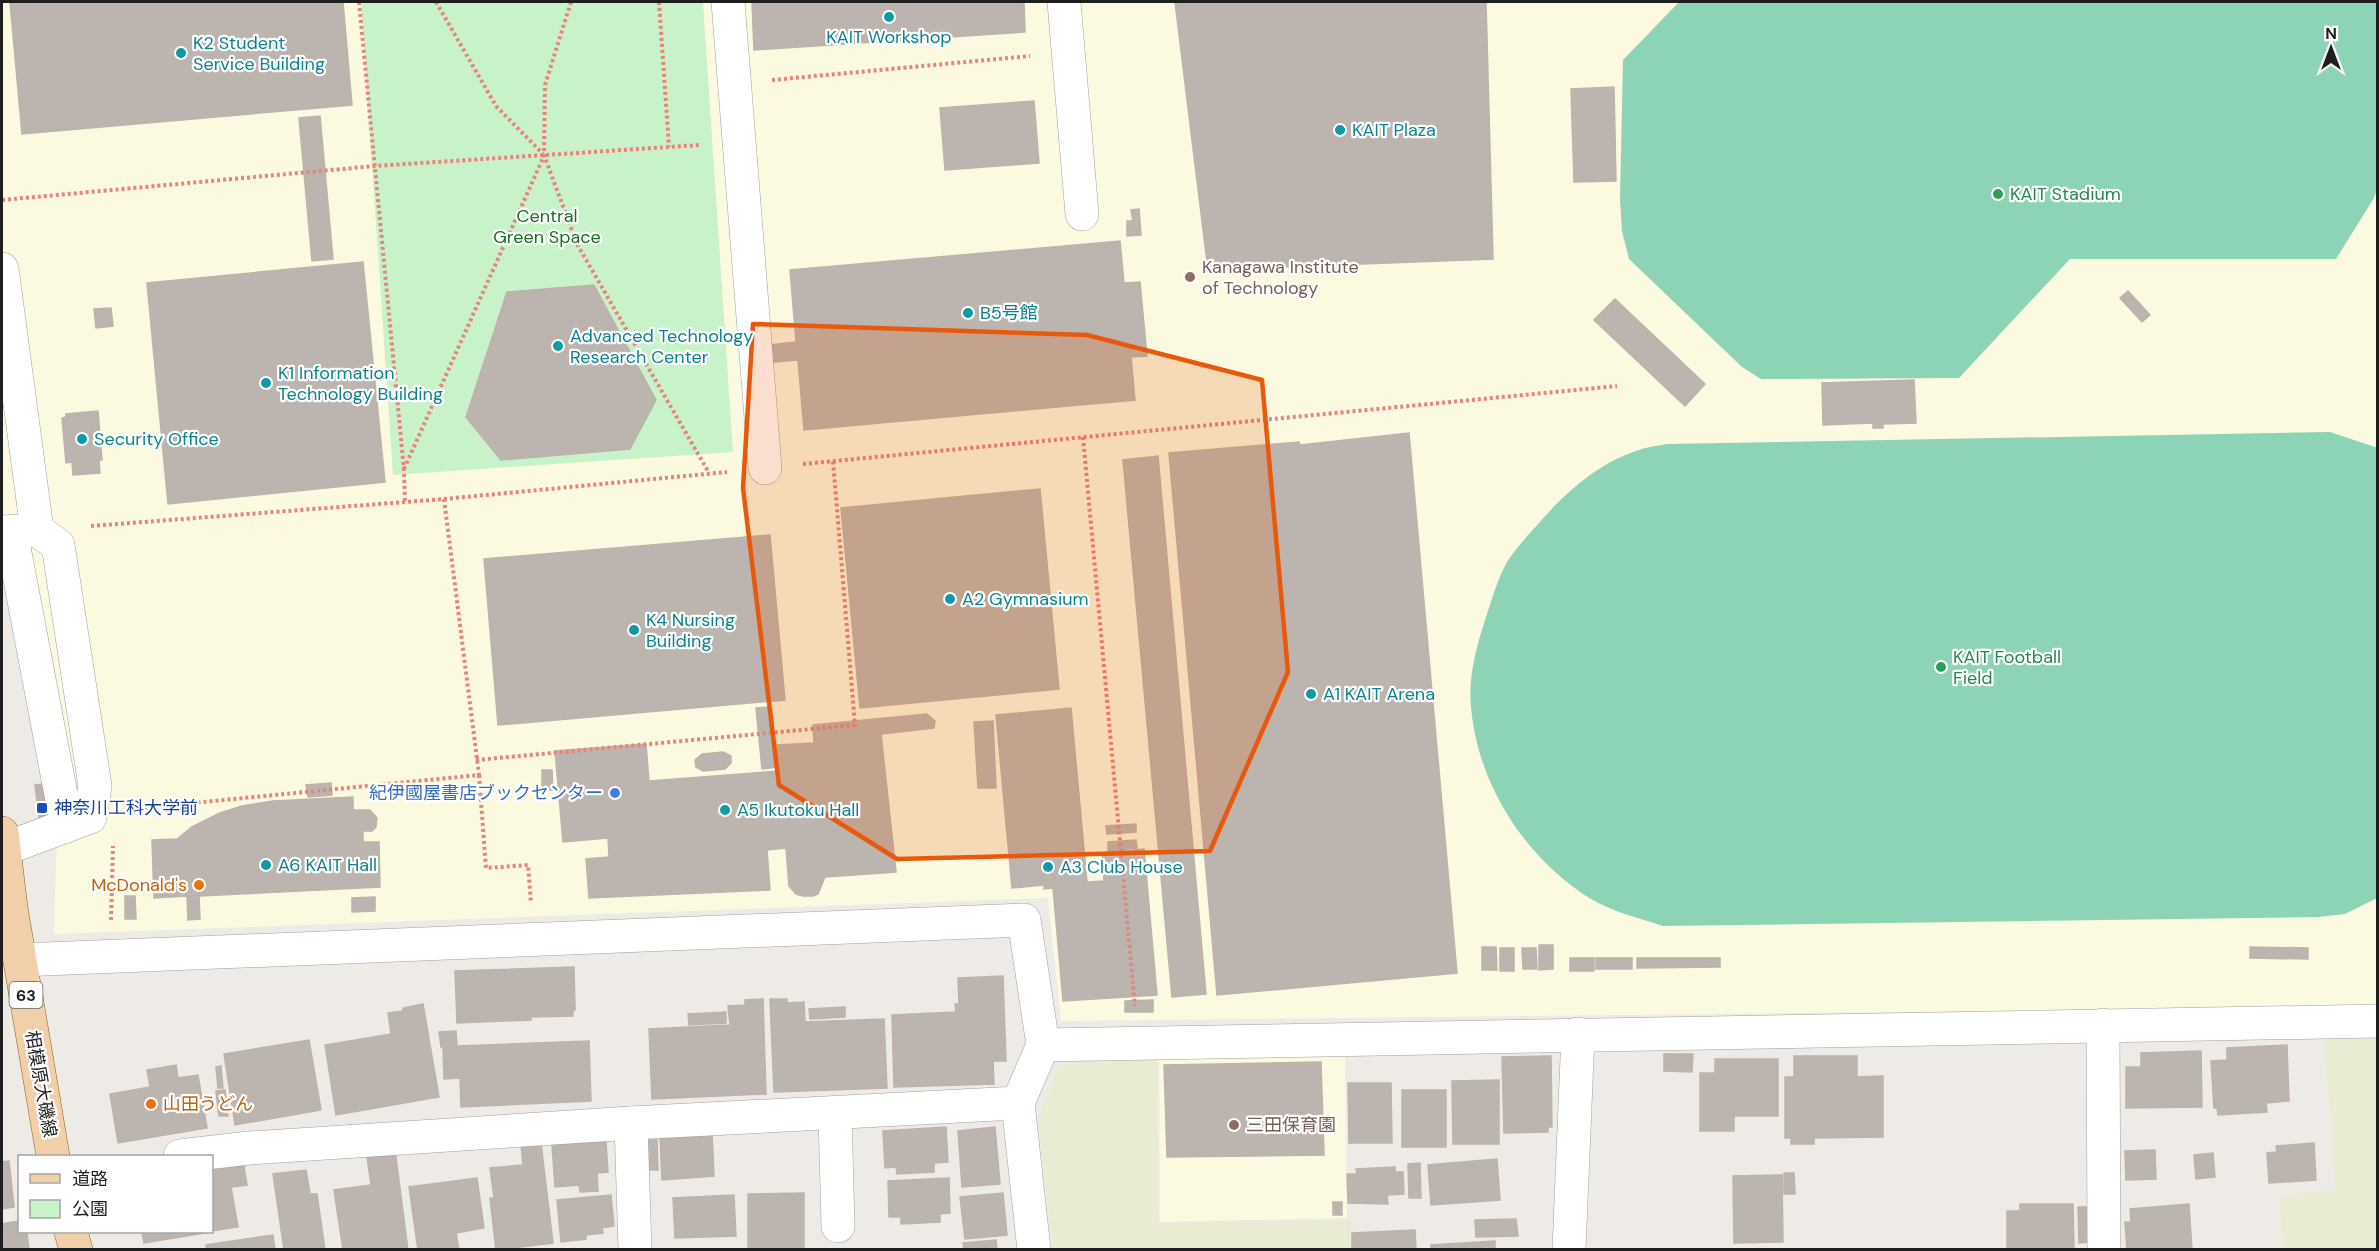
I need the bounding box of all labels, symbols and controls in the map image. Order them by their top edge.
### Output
marker: KAIT Workshop [882,10,896,24]
north arrow [2301,18,2361,78]
text: N [2325,23,2337,44]
place label: KAIT Workshop [826,25,952,49]
place label: K2 Student Service Building [193,31,325,76]
marker: K2 Student Service Building [174,46,188,60]
place label: KAIT Plaza [1352,118,1436,142]
marker: KAIT Plaza [1333,123,1347,137]
place label: KAIT Stadium [2010,182,2121,206]
marker: KAIT Stadium [1991,187,2005,201]
park label: Central Green Space [493,204,601,249]
place label: Kanagawa Institute of Technology [1202,255,1359,300]
marker: Kanagawa Institute of Technology [1183,270,1197,284]
place label: B5号館 [980,301,1038,325]
marker: B5号館 [961,306,975,320]
place label: Advanced Technology Research Center [570,324,753,369]
marker: Advanced Technology Research Center [551,339,565,353]
place label: K1 Information Technology Building [278,361,443,406]
marker: K1 Information Technology Building [259,376,273,390]
place label: Security Office [94,427,219,451]
marker: Security Office [75,432,89,446]
place label: A2 Gymnasium [962,587,1089,611]
marker: A2 Gymnasium [943,592,957,606]
place label: K4 Nursing Building [646,608,735,653]
marker: K4 Nursing Building [627,623,641,637]
place label: KAIT Football Field [1953,645,2061,690]
marker: KAIT Football Field [1934,660,1948,674]
place label: A1 KAIT Arena [1323,682,1435,706]
marker: A1 KAIT Arena [1304,687,1318,701]
place label: 紀伊國屋書店ブックセンター [369,781,603,805]
marker: 紀伊國屋書店ブックセンター [608,786,622,800]
place label: 神奈川工科大学前 [54,796,198,820]
place label: A5 Ikutoku Hall [737,798,859,822]
marker: 神奈川工科大学前 [35,801,49,815]
marker: A5 Ikutoku Hall [718,803,732,817]
place label: A6 KAIT Hall [278,853,377,877]
place label: A3 Club House [1060,855,1183,879]
marker: A6 KAIT Hall [259,858,273,872]
marker: A3 Club House [1041,860,1055,874]
place label: McDonald's [91,873,187,897]
marker: McDonald's [192,878,206,892]
road number: 63 [9,982,42,1008]
street label: 相模原大磯線 [20,1029,62,1139]
place label: 山田うどん [163,1092,253,1116]
marker: 山田うどん [144,1097,158,1111]
place label: 三田保育園 [1246,1113,1336,1137]
marker: 三田保育園 [1227,1118,1241,1132]
legend [18,1155,213,1233]
text: 道路 [72,1167,108,1191]
text: 公園 [72,1197,108,1221]

